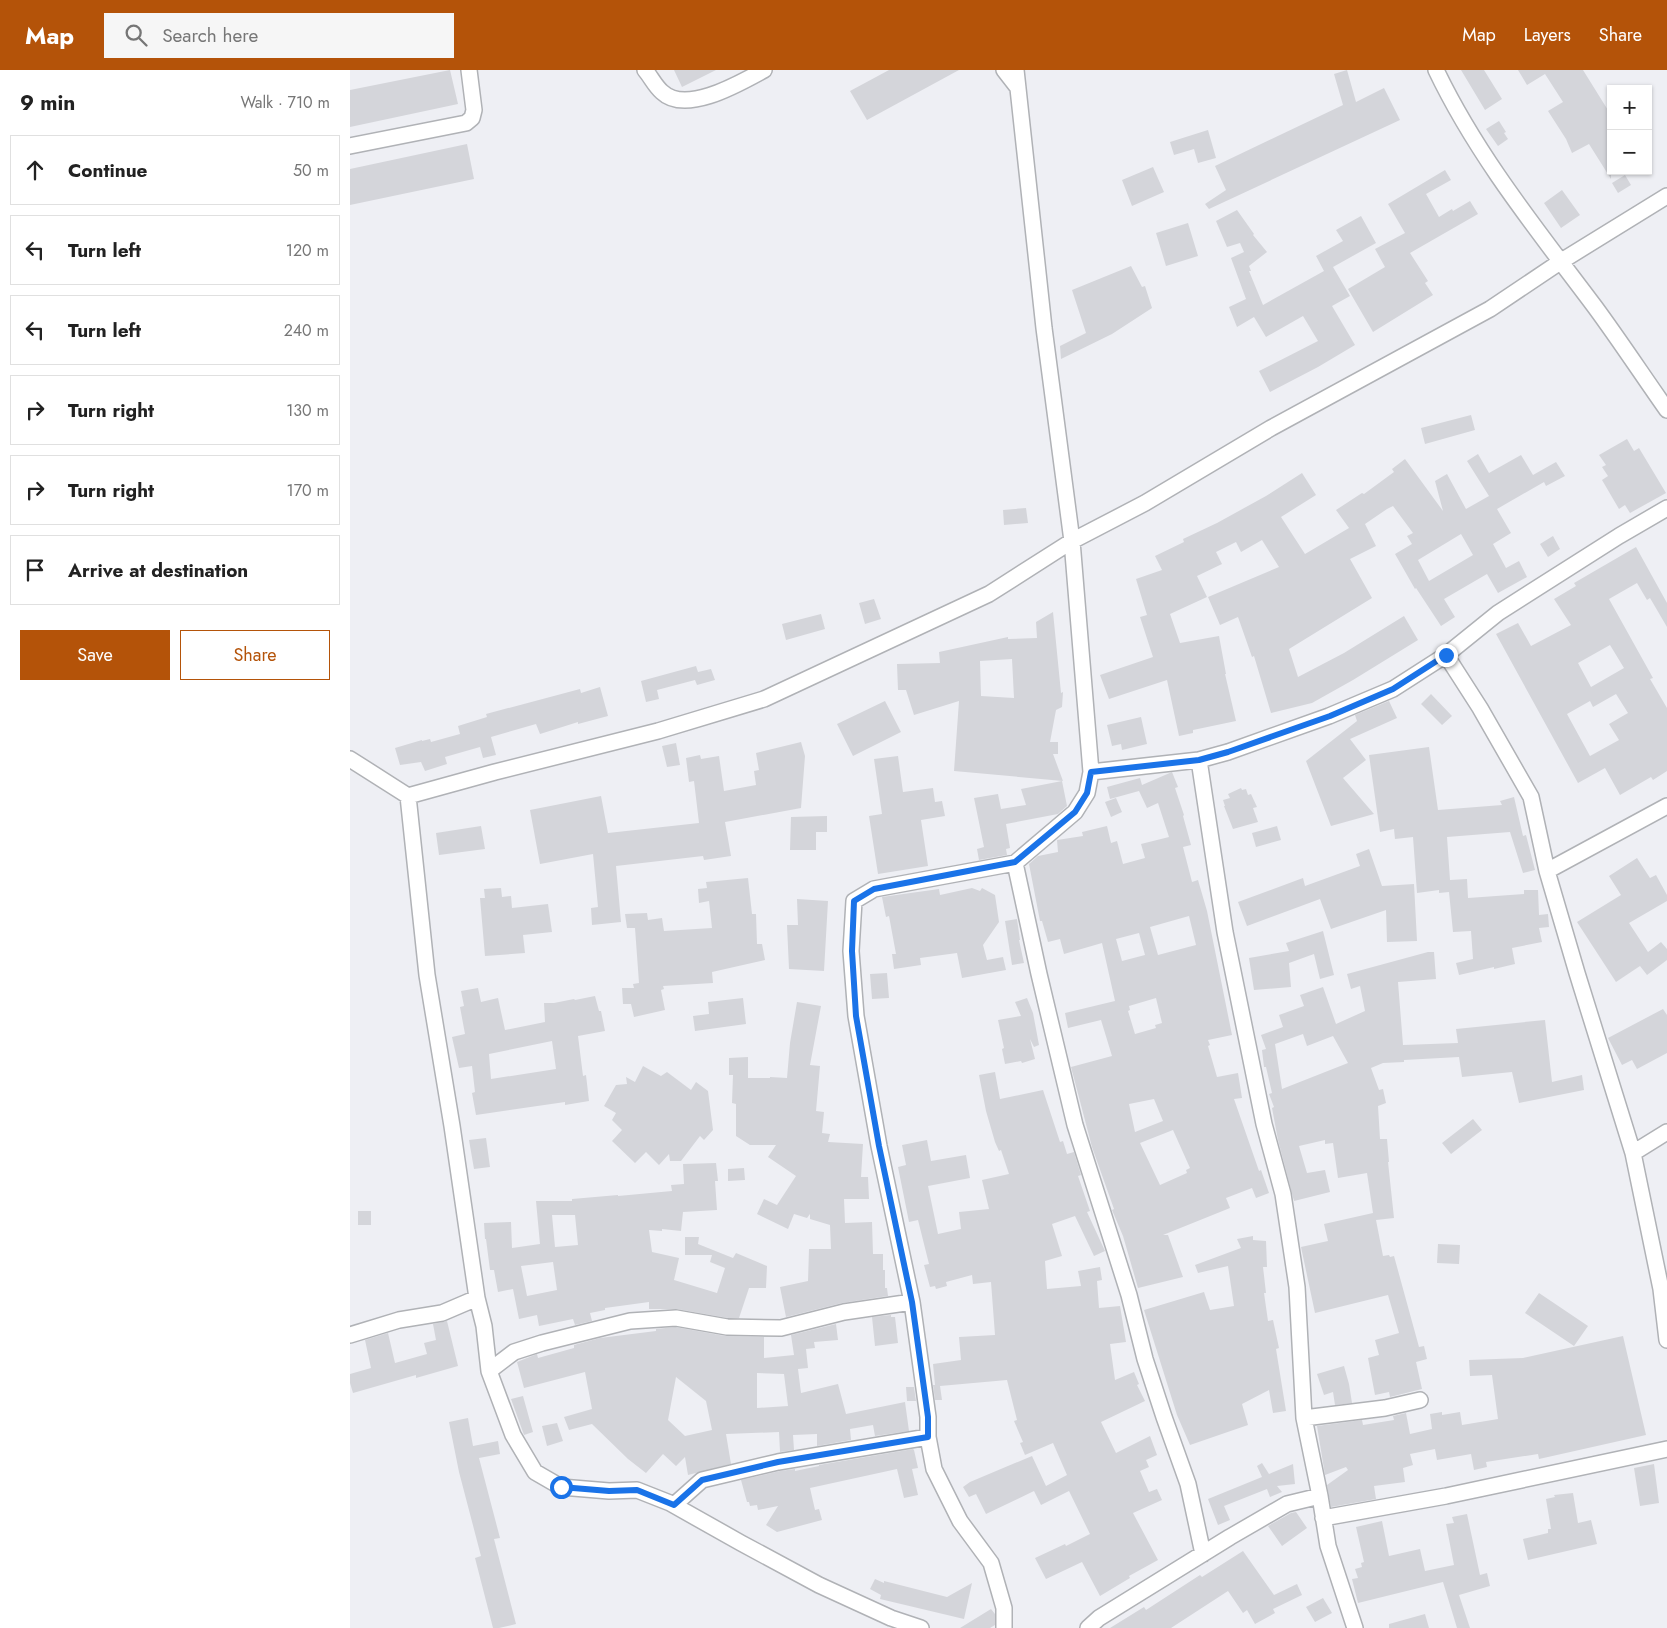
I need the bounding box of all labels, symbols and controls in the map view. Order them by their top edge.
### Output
search box [104,13,454,58]
text: Map [25,18,74,53]
icon: search [122,21,150,49]
text: Search here [162,22,258,49]
text: Map [1462,22,1496,48]
text: Layers [1524,22,1571,48]
text: Share [1599,22,1642,48]
map controls [1607,85,1652,175]
button: + [1607,85,1652,130]
text: 9 min [20,88,75,118]
text: Walk · 710 m [240,91,330,114]
button: − [1607,130,1652,175]
icon: ahead [21,156,49,184]
text: Continue [68,157,147,184]
text: 50 m [293,159,329,182]
icon: left [21,236,49,264]
text: Turn left [68,237,141,264]
text: 120 m [286,239,329,262]
icon: left [21,316,49,344]
text: Turn left [68,317,141,344]
text: 240 m [284,319,329,342]
icon: right [21,396,49,424]
text: Turn right [68,397,154,424]
text: 130 m [286,399,329,422]
icon: right [21,476,49,504]
text: Turn right [68,477,154,504]
text: 170 m [287,479,329,502]
icon: arrive [21,556,49,584]
text: Arrive at destination [68,557,248,584]
button: Save [20,630,170,680]
button: Share [180,630,330,680]
route end [1435,644,1458,667]
route start [550,1476,573,1499]

